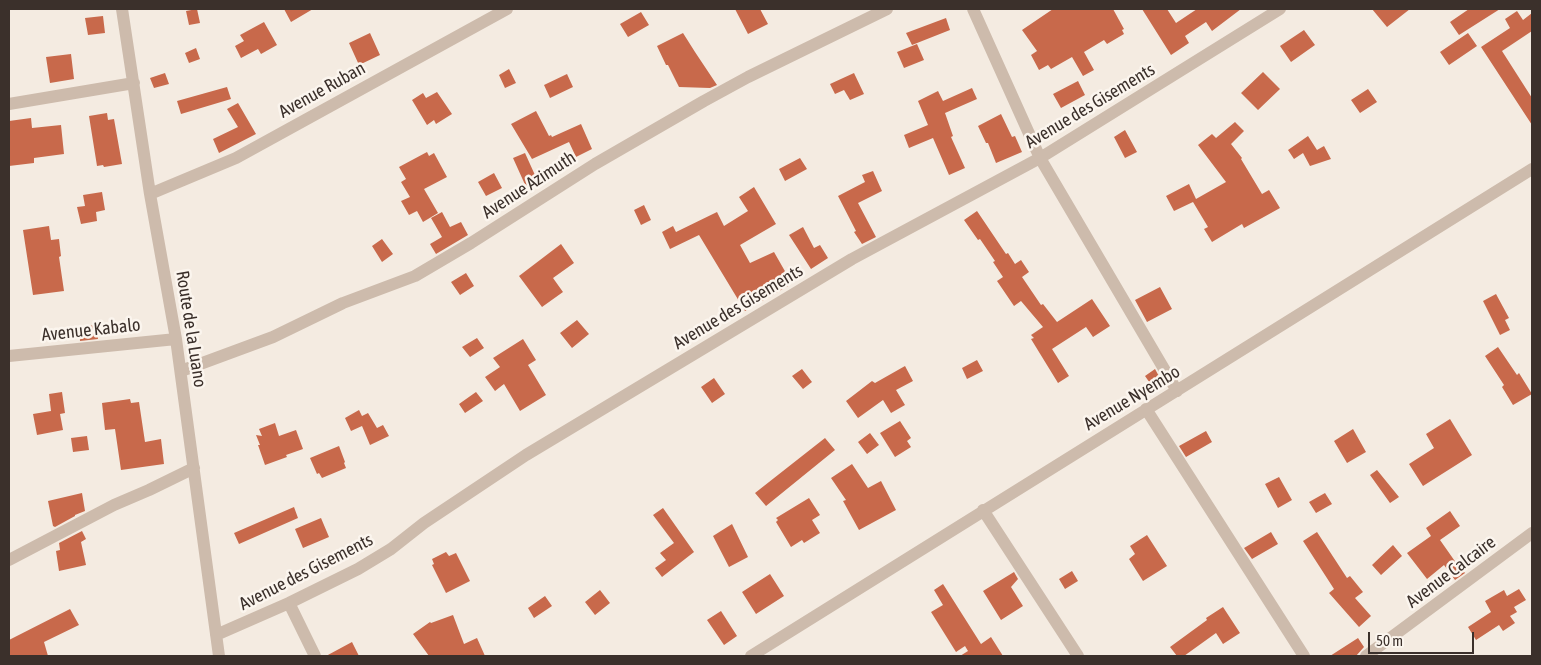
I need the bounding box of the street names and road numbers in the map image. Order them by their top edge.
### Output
street label: Avenue Ruban [275,57,369,123]
street label: Avenue des Gisements [1021,59,1159,153]
street label: Avenue Azimuth [478,147,580,223]
street label: Avenue des Gisements [669,260,807,354]
street label: Route de la Luano [171,269,211,389]
street label: Avenue Kabalo [41,314,141,346]
street label: Avenue Nyembo [1080,361,1184,435]
street label: Avenue des Gisements [235,529,377,615]
street label: Avenue Calcaire [1402,531,1500,613]

